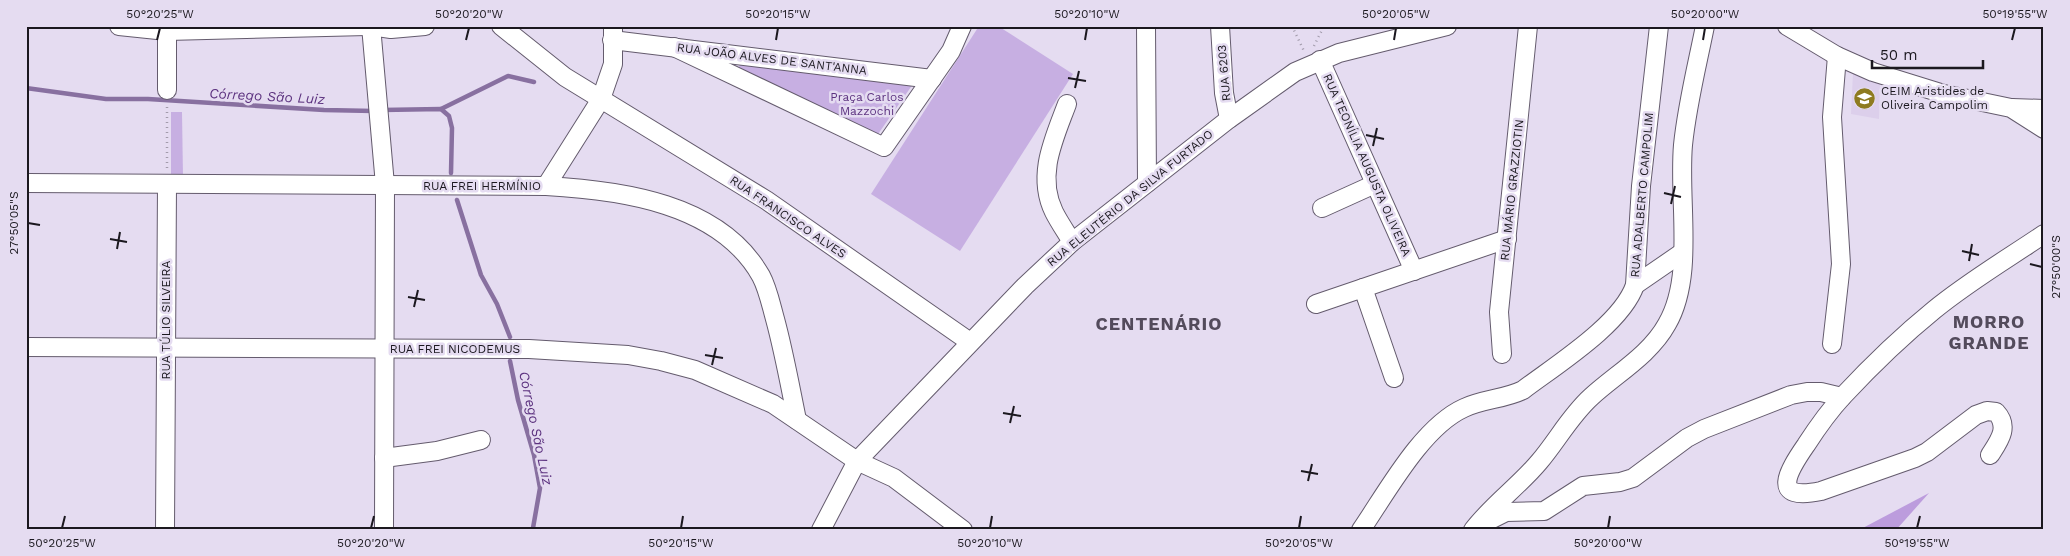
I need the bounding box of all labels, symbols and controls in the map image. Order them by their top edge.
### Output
text: 50°20'25"W [126,7,194,21]
text: 50°20'20"W [435,7,503,21]
text: 50°20'15"W [745,7,811,21]
text: 50°20'10"W [1054,7,1120,21]
text: 50°20'05"W [1362,7,1430,21]
text: 50°20'00"W [1671,7,1740,21]
text: 50°19'55"W [1982,7,2048,21]
scale bar [1872,38,1984,70]
street label: RUA JOÃO ALVES DE SANT'ANNA [676,40,868,78]
street label: RUA 6203 [1215,44,1233,102]
text: 50 m [1880,46,1917,64]
street label: RUA TEONÍLIA AUGUSTA OLIVEIRA [1320,72,1414,258]
place label: CEIM Aristides de Oliveira Campolim [1881,84,1988,112]
water label: Córrego São Luiz [209,85,326,107]
school or university icon: CEIM Aristides de Oliveira Campolim [1853,86,1877,110]
park label: Praça Carlos Mazzochi [830,90,904,118]
street label: RUA ADALBERTO CAMPOLIM [1628,112,1656,278]
street label: RUA MÁRIO GRAZZIOTIN [1498,119,1526,261]
street label: RUA ELEUTÉRIO DA SILVA FURTADO [1044,127,1216,269]
street label: RUA FRANCISCO ALVES [727,173,849,261]
street label: RUA FREI HERMÍNIO [423,179,541,193]
text: 27°50'05"S [7,191,21,255]
text: 27°50'00"S [2049,235,2063,299]
street label: RUA TÚLIO SILVEIRA [159,260,173,380]
district label: MORRO GRANDE [1948,311,2030,353]
district label: CENTENÁRIO [1096,313,1222,334]
street label: RUA FREI NICODEMUS [390,342,520,356]
water label: Córrego São Luiz [516,370,556,487]
text: 50°20'25"W [28,536,96,550]
text: 50°20'20"W [337,536,405,550]
text: 50°20'15"W [648,536,714,550]
text: 50°20'10"W [957,536,1023,550]
text: 50°20'05"W [1265,536,1333,550]
text: 50°20'00"W [1574,536,1643,550]
text: 50°19'55"W [1884,536,1950,550]

